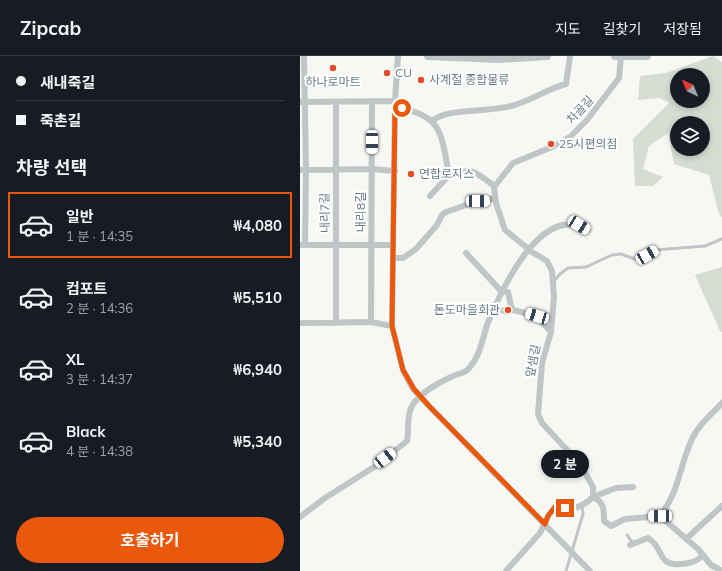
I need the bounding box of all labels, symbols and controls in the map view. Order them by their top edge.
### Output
text: Zipcab [20,16,81,40]
text: 지도 [555,20,581,38]
text: 길찾기 [603,20,641,38]
text: 저장됨 [663,20,702,38]
marker: 하나로마트 [328,63,338,73]
place label: CU [395,65,412,80]
marker: CU [382,68,392,78]
north arrow [670,68,710,108]
map controls [670,68,710,156]
place label: 사계절 종합물류 [429,72,509,87]
text: 새내죽길 [40,73,95,92]
place label: 하나로마트 [305,74,361,89]
marker: 사계절 종합물류 [416,75,426,85]
street label: 차골길 [563,92,596,127]
route start [393,99,411,117]
text: 죽촌길 [40,111,81,130]
button: layers [670,116,710,156]
car [366,130,378,154]
place label: 25시편의점 [559,136,618,151]
marker: 25시편의점 [546,139,556,149]
text: 차량 선택 [16,156,87,179]
place label: 연합로지스 [419,166,474,181]
marker: 연합로지스 [406,169,416,179]
street label: 내리8길 [353,192,368,232]
street label: 내리7길 [317,193,332,233]
car [466,195,490,207]
icon: car [18,207,54,243]
text: 일반 [66,207,94,226]
car [566,214,592,236]
text: ₩4,080 [233,216,282,235]
text: 1 분 · 14:35 [66,228,133,244]
car [634,244,660,266]
icon: car [18,279,54,315]
text: 컴포트 [66,279,107,298]
text: ₩5,510 [233,288,282,307]
text: 2 분 · 14:36 [66,300,133,316]
place label: 돈도마을회관 [434,302,500,317]
marker: 돈도마을회관 [503,305,513,315]
car [524,307,550,325]
street label: 앞샘길 [522,343,543,379]
text: XL [66,350,84,369]
icon: car [18,351,54,387]
text: ₩6,940 [233,360,282,379]
text: 3 분 · 14:37 [66,371,133,387]
text: Black [66,422,105,441]
icon: car [18,423,54,459]
text: ₩5,340 [233,432,282,451]
text: 4 분 · 14:38 [66,443,133,459]
car [372,446,398,470]
callout: 2 분 [541,450,589,478]
text: 2 분 [553,456,577,472]
route end [556,499,574,517]
car [648,510,672,522]
button: 호출하기 [16,517,284,563]

